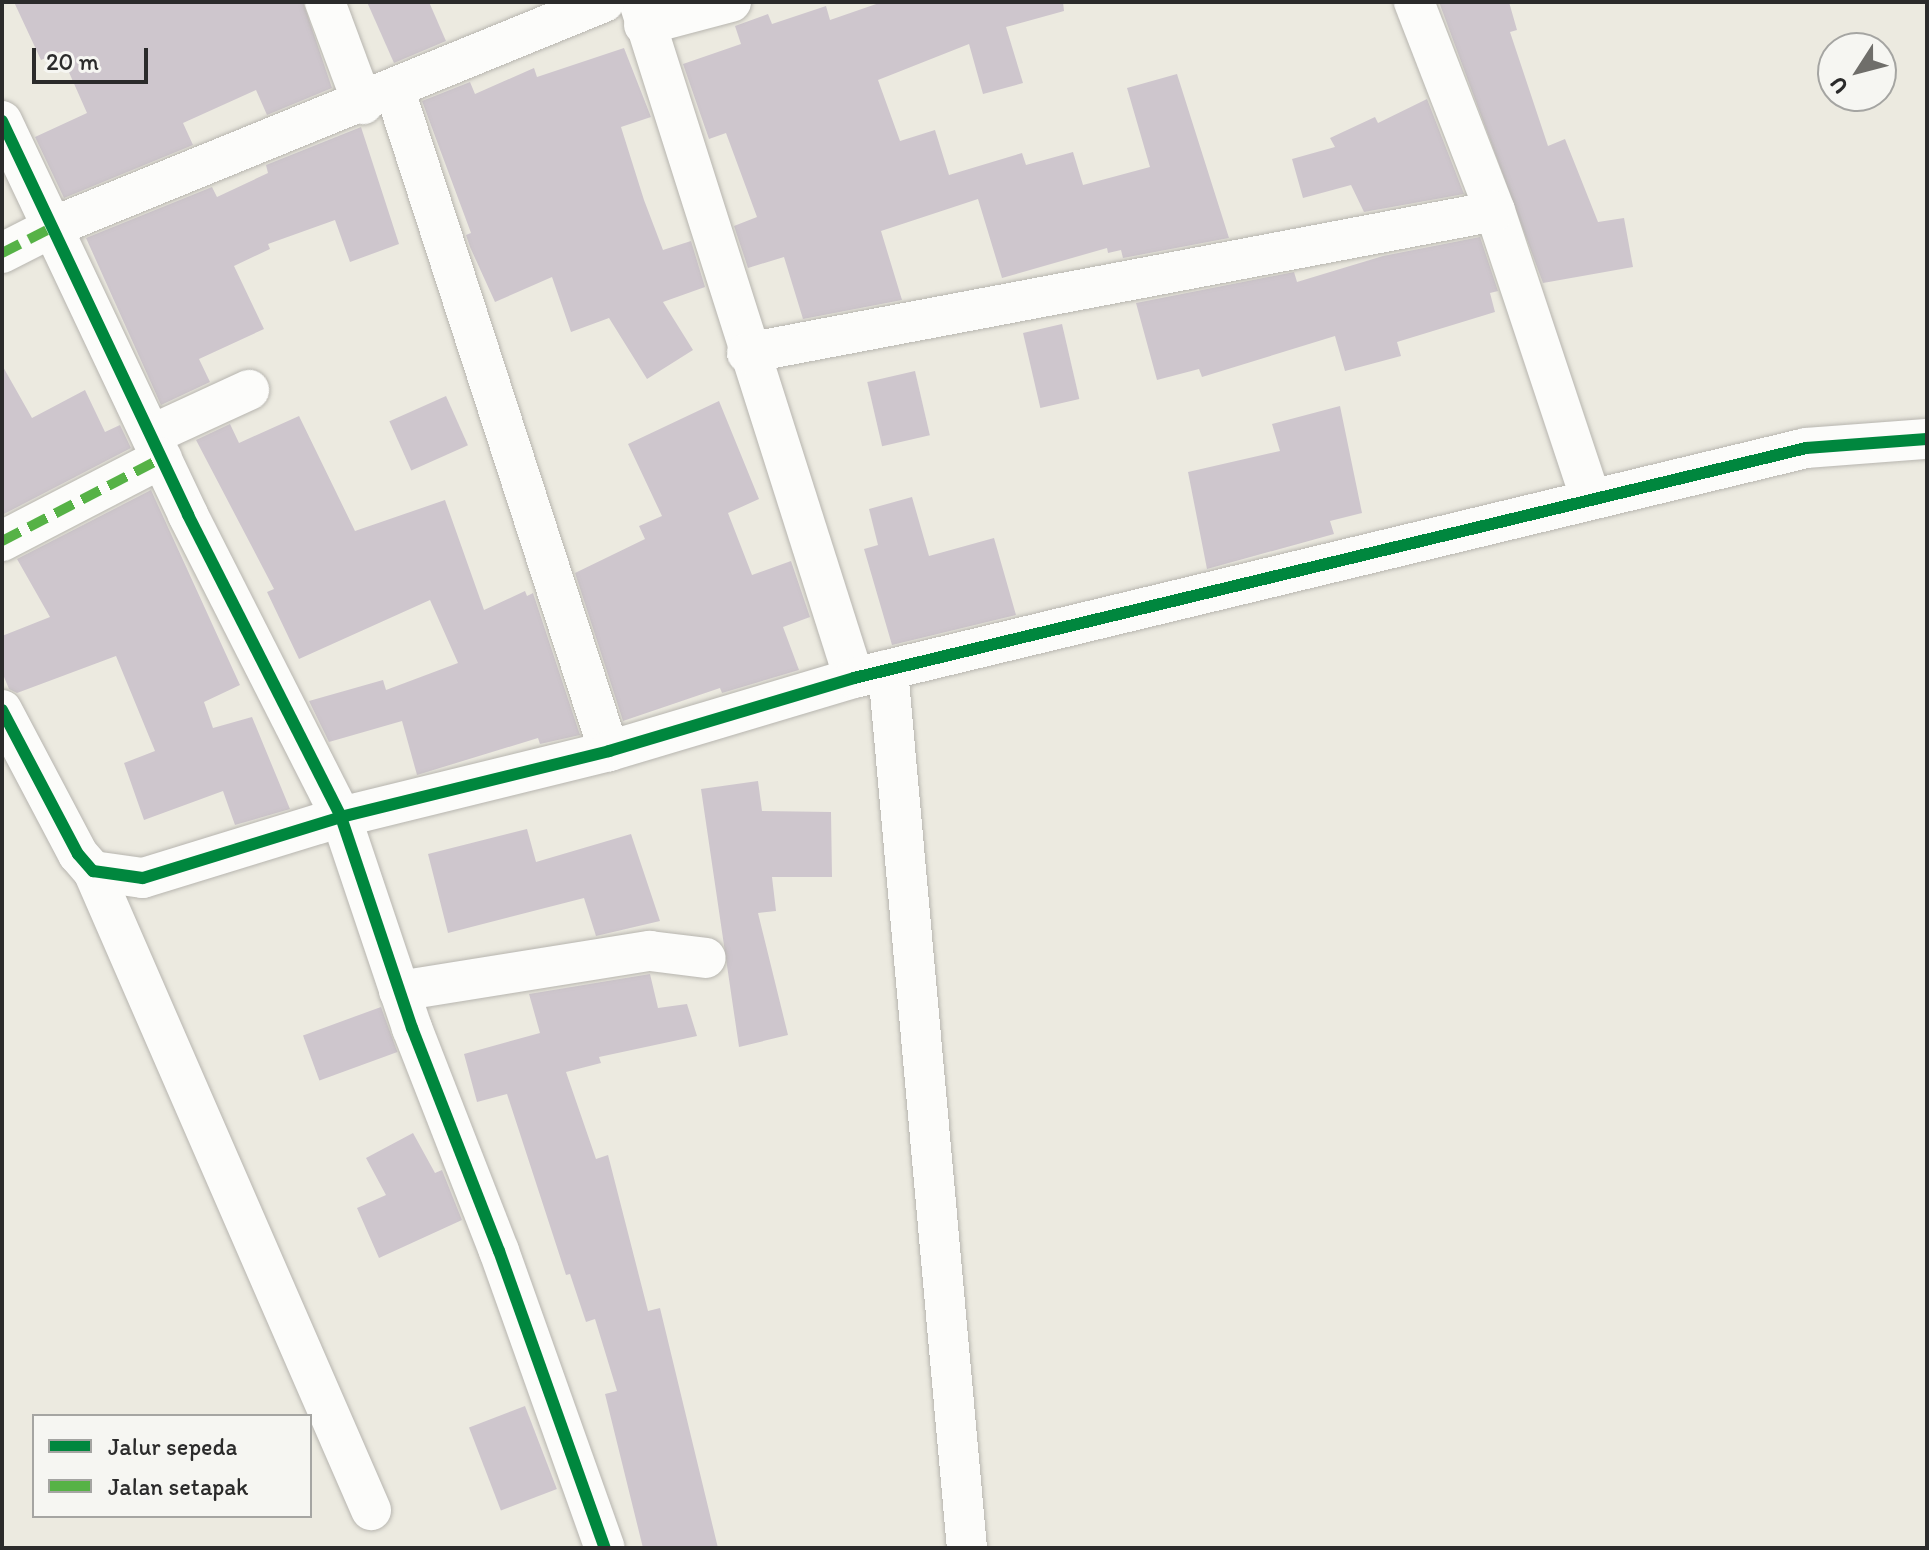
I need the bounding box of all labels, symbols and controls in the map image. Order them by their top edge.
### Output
scale bar [36,32,152,82]
north arrow [1817,32,1897,112]
text: 20 m [46,47,99,76]
text: U [1824,71,1854,99]
legend [32,1414,312,1518]
text: Jalur sepeda [108,1432,237,1461]
text: Jalan setapak [108,1472,248,1501]

